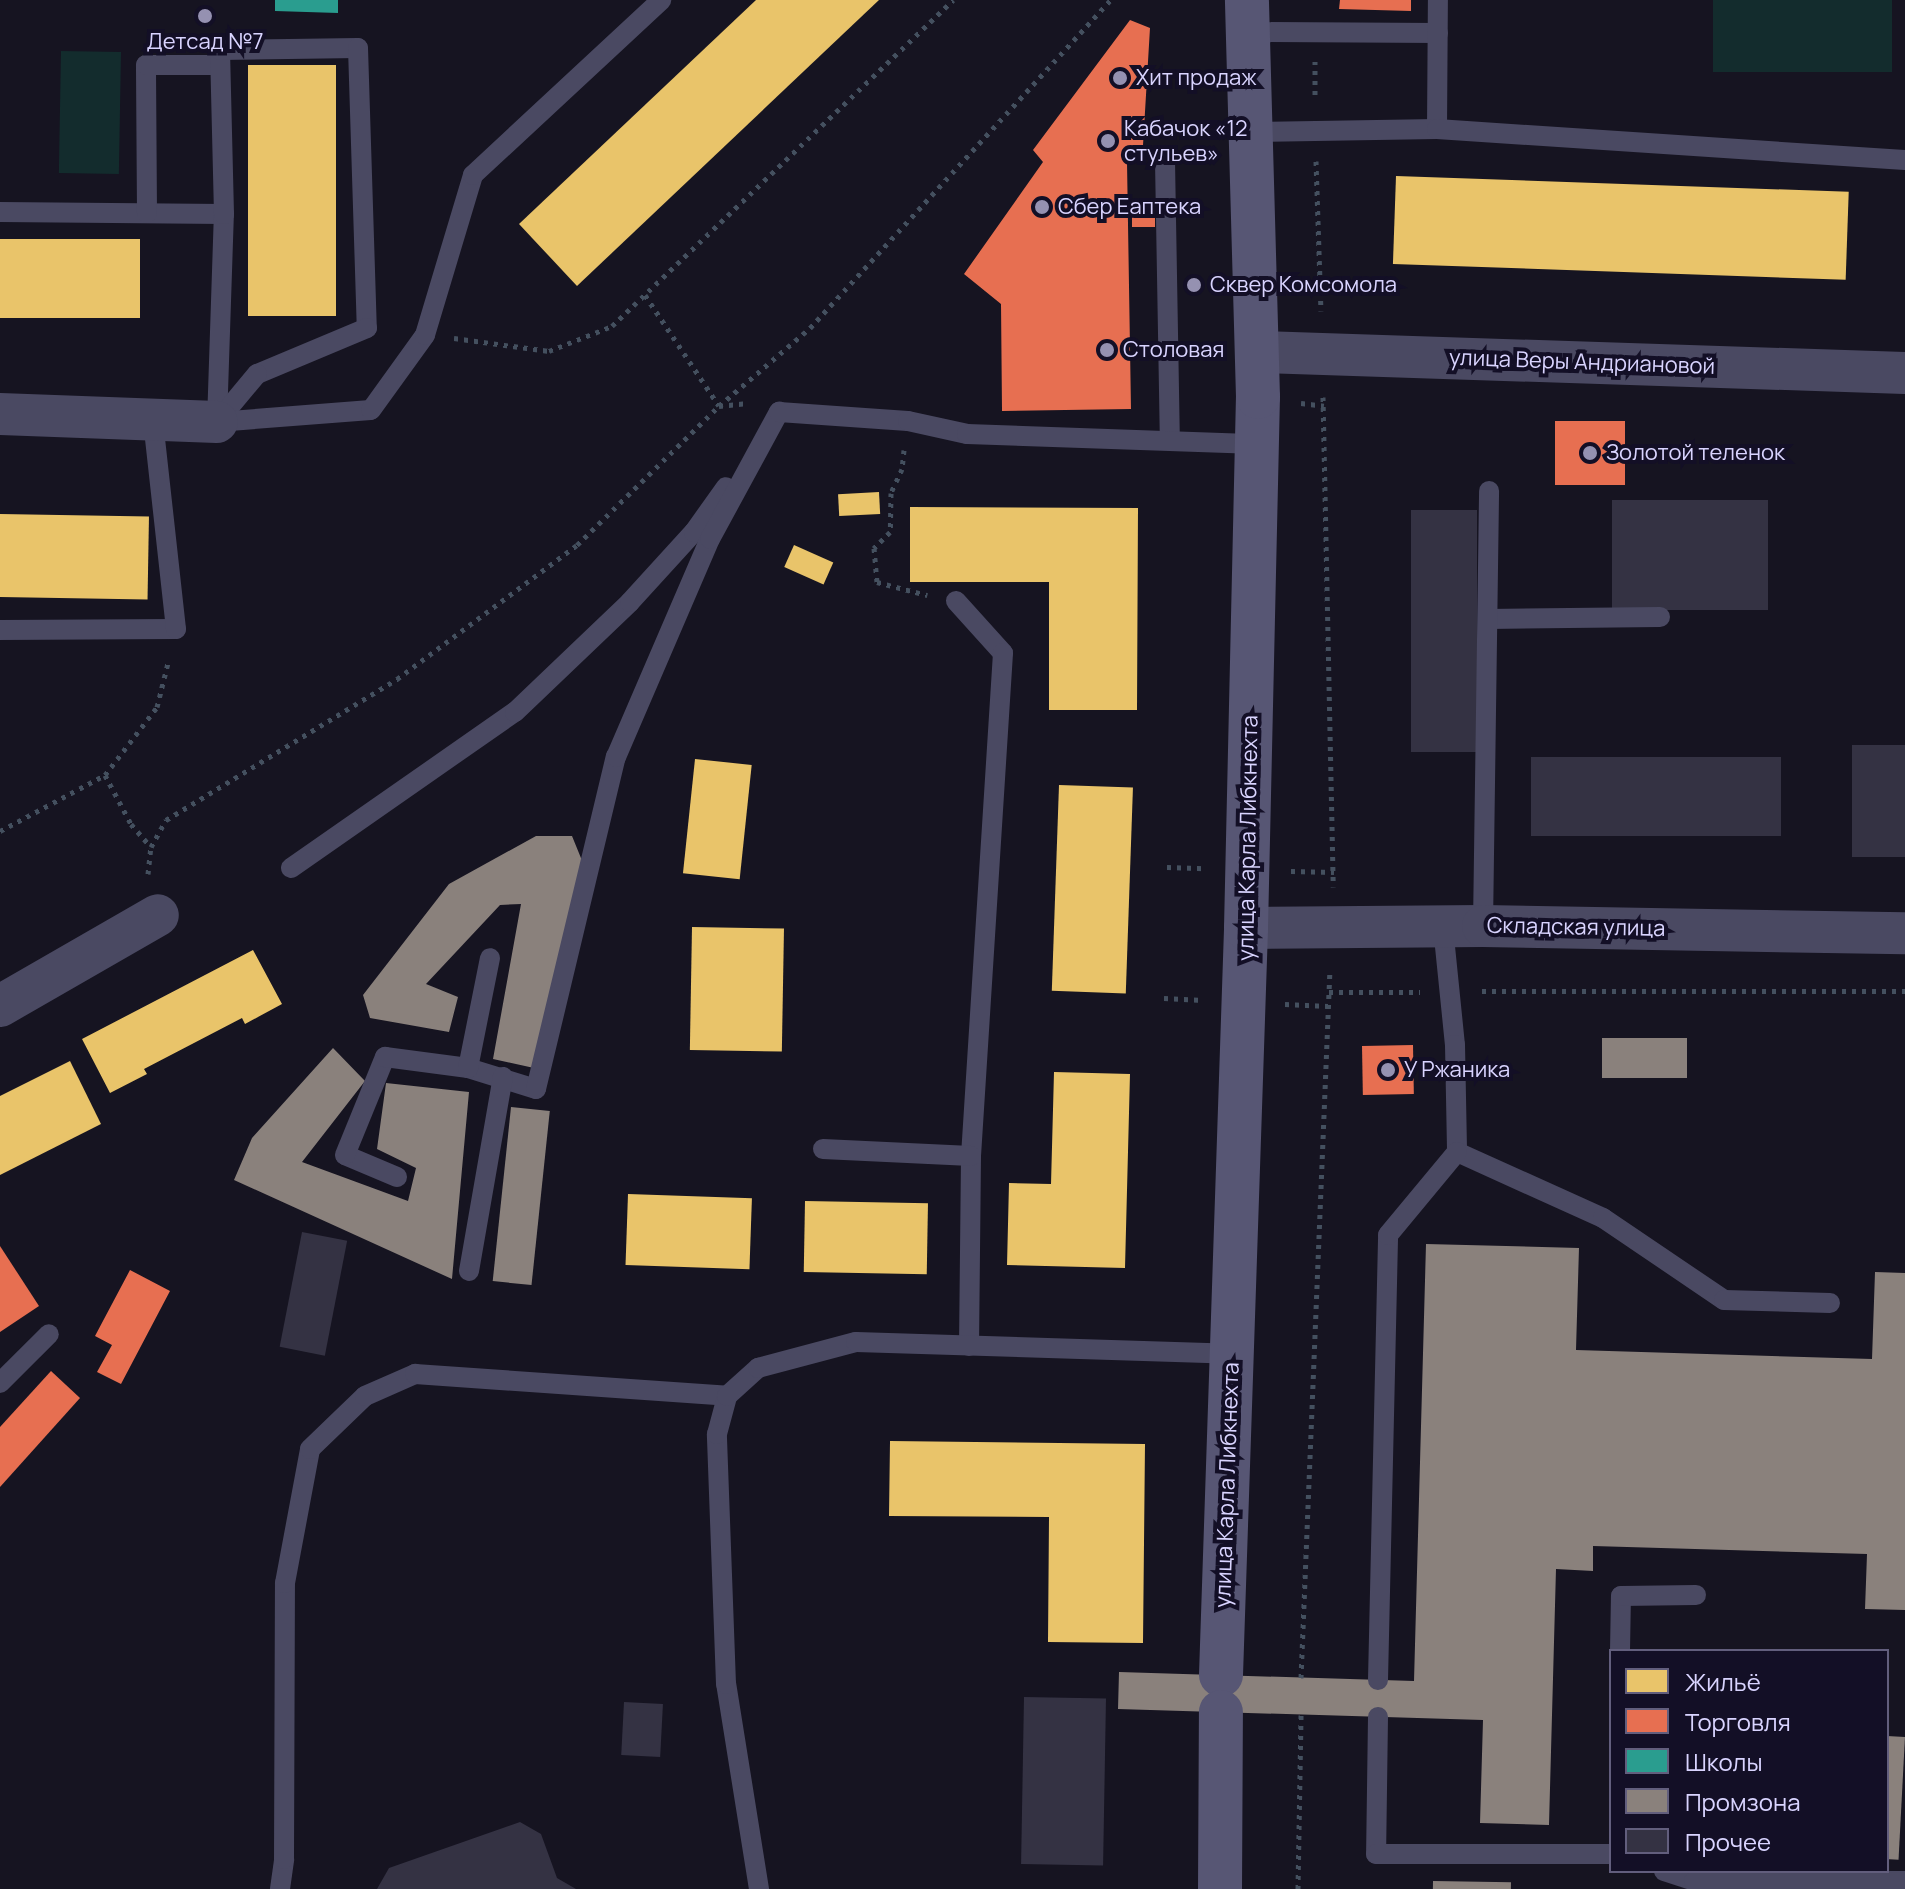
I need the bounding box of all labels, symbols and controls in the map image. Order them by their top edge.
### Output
marker: Детсад №7 [196,7,214,25]
place label: Детсад №7 [146,29,264,55]
place label: Хит продаж [1136,65,1257,91]
marker: Хит продаж [1111,69,1129,87]
place label: Кабачок «12 стульев» [1124,115,1248,166]
marker: Кабачок «12 стульев» [1099,132,1117,150]
place label: Сбер Еаптека [1058,194,1201,220]
marker: Сбер Еаптека [1033,198,1051,216]
place label: Сквер Комсомола [1210,272,1397,298]
marker: Сквер Комсомола [1185,276,1203,294]
place label: Столовая [1123,337,1225,363]
marker: Столовая [1098,341,1116,359]
street label: улица Веры Андриановой [1448,344,1716,380]
place label: Золотой теленок [1606,440,1785,466]
marker: Золотой теленок [1581,444,1599,462]
street label: улица Карла Либкнехта [1233,715,1263,961]
street label: Складская улица [1487,912,1665,942]
place label: У Ржаника [1404,1057,1511,1083]
marker: У Ржаника [1379,1061,1397,1079]
street label: улица Карла Либкнехта [1210,1362,1244,1608]
legend [1609,1649,1889,1873]
text: Жильё [1685,1665,1761,1698]
text: Торговля [1685,1705,1791,1738]
text: Школы [1685,1745,1763,1778]
text: Промзона [1685,1785,1800,1818]
text: Прочее [1685,1825,1771,1858]

